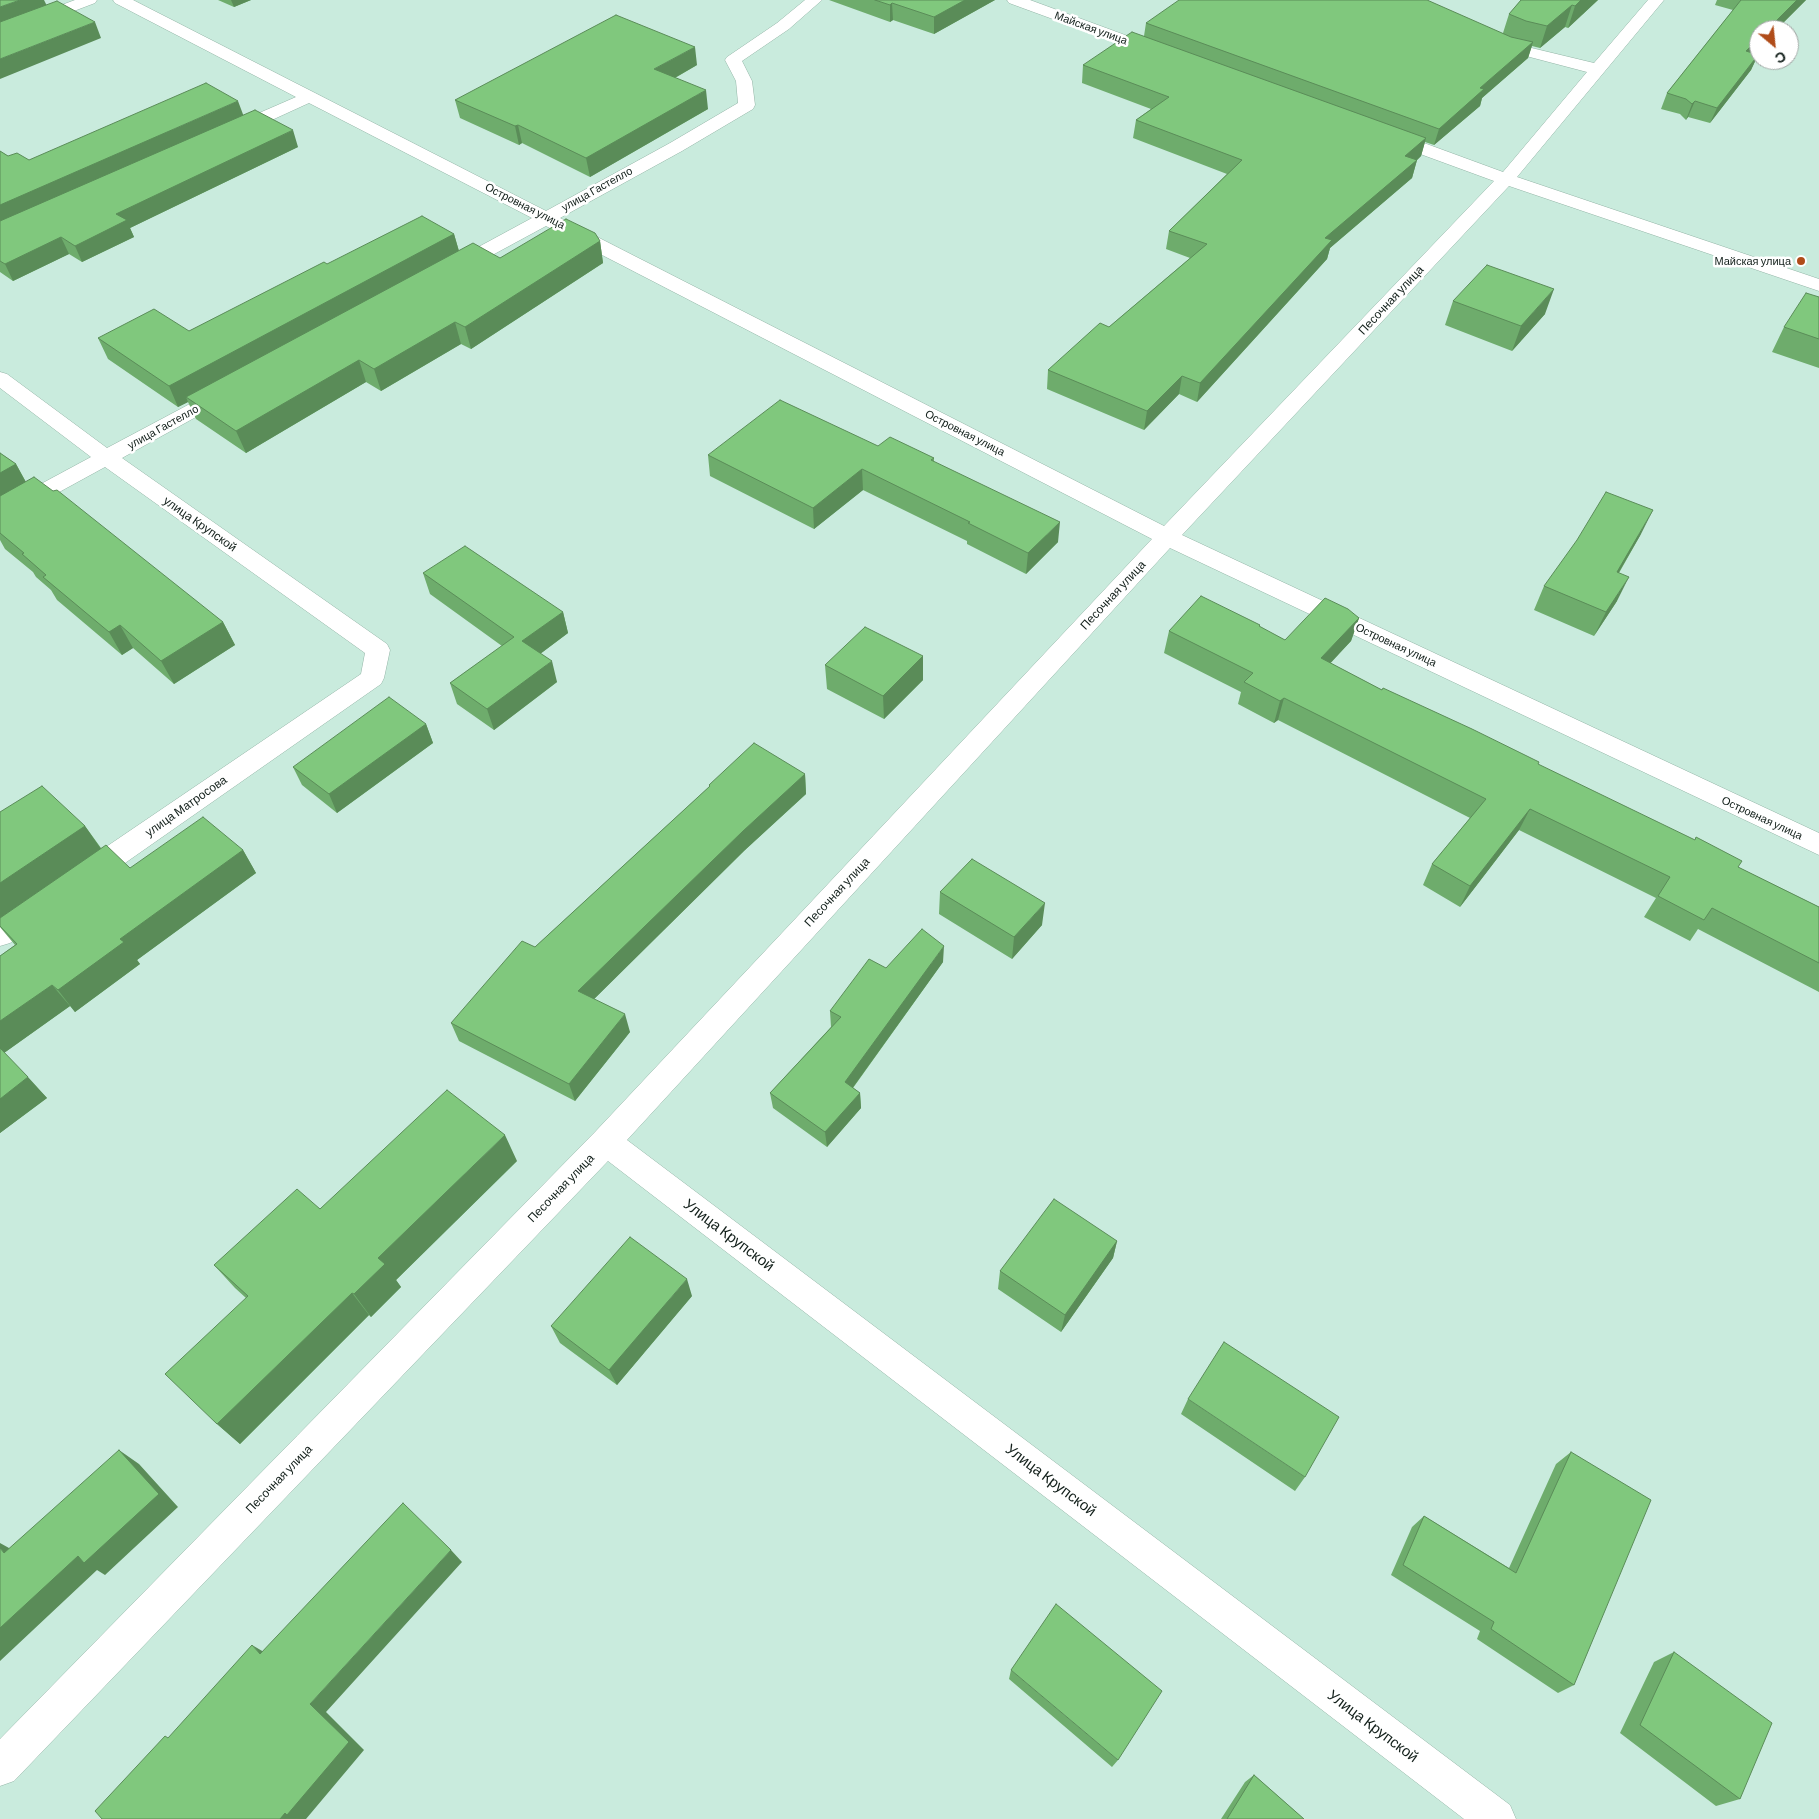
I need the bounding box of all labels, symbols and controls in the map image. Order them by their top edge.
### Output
street label: Майская улица [1053,9,1129,47]
north arrow [1749,20,1799,70]
text: С [1772,48,1789,68]
street label: улица Гастелло [559,164,635,214]
street label: Островная улица [483,180,567,232]
place label: Майская улица [1714,254,1791,268]
marker: Майская улица [1795,255,1807,267]
street label: Песочная улица [1355,262,1427,338]
street label: улица Гастелло [125,402,201,452]
street label: Островная улица [923,407,1007,459]
street label: улица Крупской [161,493,239,555]
street label: Песочная улица [1077,557,1149,633]
street label: Островная улица [1353,620,1439,670]
street label: улица Матросова [142,772,230,840]
street label: Островная улица [1719,793,1805,843]
street label: Песочная улица [801,854,873,930]
street label: Песочная улица [525,1151,597,1225]
street label: Улица Крупской [680,1195,778,1275]
street label: Улица Крупской [1002,1440,1100,1520]
street label: Песочная улица [243,1442,315,1516]
street label: Улица Крупской [1324,1686,1422,1766]

